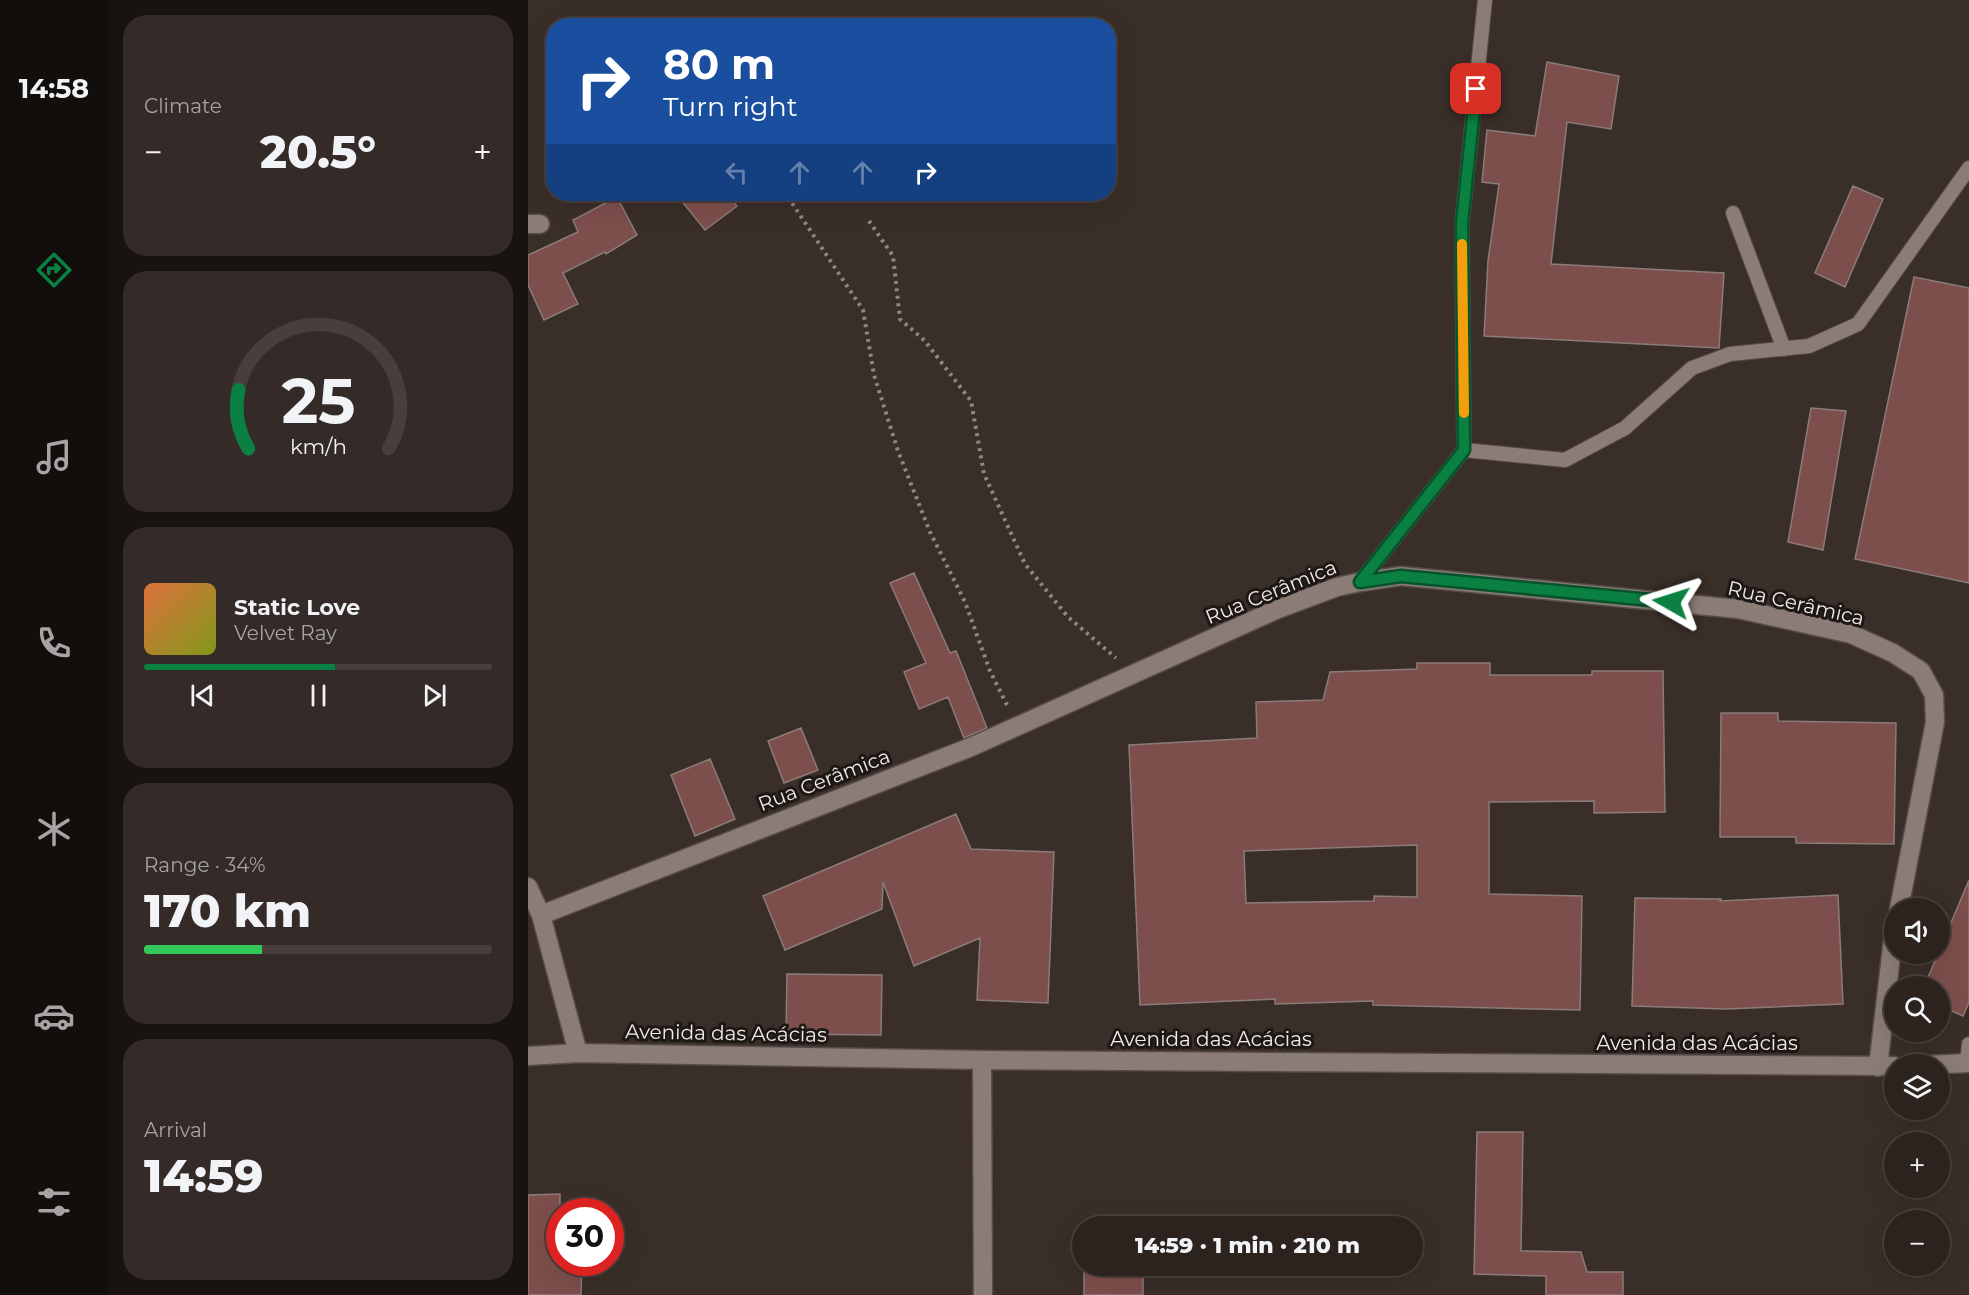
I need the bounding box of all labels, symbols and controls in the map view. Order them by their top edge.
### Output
text: 80 m [663,38,775,90]
icon: right [564,42,642,120]
pin [1450,63,1501,114]
text: 14:58 [19,72,89,105]
icon: arrive [1459,72,1492,105]
text: Turn right [663,90,798,123]
text: Climate [144,94,222,118]
text: 20.5° [260,124,376,179]
text: − [144,132,163,172]
text: + [473,132,492,172]
icon: left [720,156,753,189]
icon: ahead [783,156,816,189]
icon: ahead [846,156,879,189]
icon: right [909,156,942,189]
icon: directions [33,249,75,291]
text: 25 [281,363,355,439]
text: km/h [289,433,347,459]
icon: music [33,436,75,478]
street label: Rua Cerâmica [1202,555,1340,629]
position arrow [1639,570,1703,634]
street label: Rua Cerâmica [1725,576,1867,630]
text: Static Love [234,594,360,621]
text: Velvet Ray [234,621,337,645]
icon: phone [33,622,75,664]
icon: previous [186,679,219,712]
icon: pause [302,679,335,712]
icon: next [418,679,451,712]
street label: Rua Cerâmica [755,744,893,816]
icon: climate [33,808,75,850]
text: Range · 34% [144,853,265,877]
text: 170 km [144,883,311,938]
map controls [1884,898,1950,1276]
button: sound [1884,898,1950,964]
button: search [1884,976,1950,1042]
icon: car [33,995,75,1037]
street label: Avenida das Acácias [625,1019,827,1047]
street label: Avenida das Acácias [1110,1027,1312,1051]
street label: Avenida das Acácias [1596,1031,1798,1055]
button: layers [1884,1054,1950,1120]
text: Arrival [144,1118,207,1142]
button: + [1884,1132,1950,1198]
text: 14:59 [144,1148,263,1203]
icon: filters [33,1181,75,1223]
speed limit sign: 30 [546,1198,624,1276]
button: − [1884,1210,1950,1276]
text: 14:59 · 1 min · 210 m [1135,1232,1360,1259]

